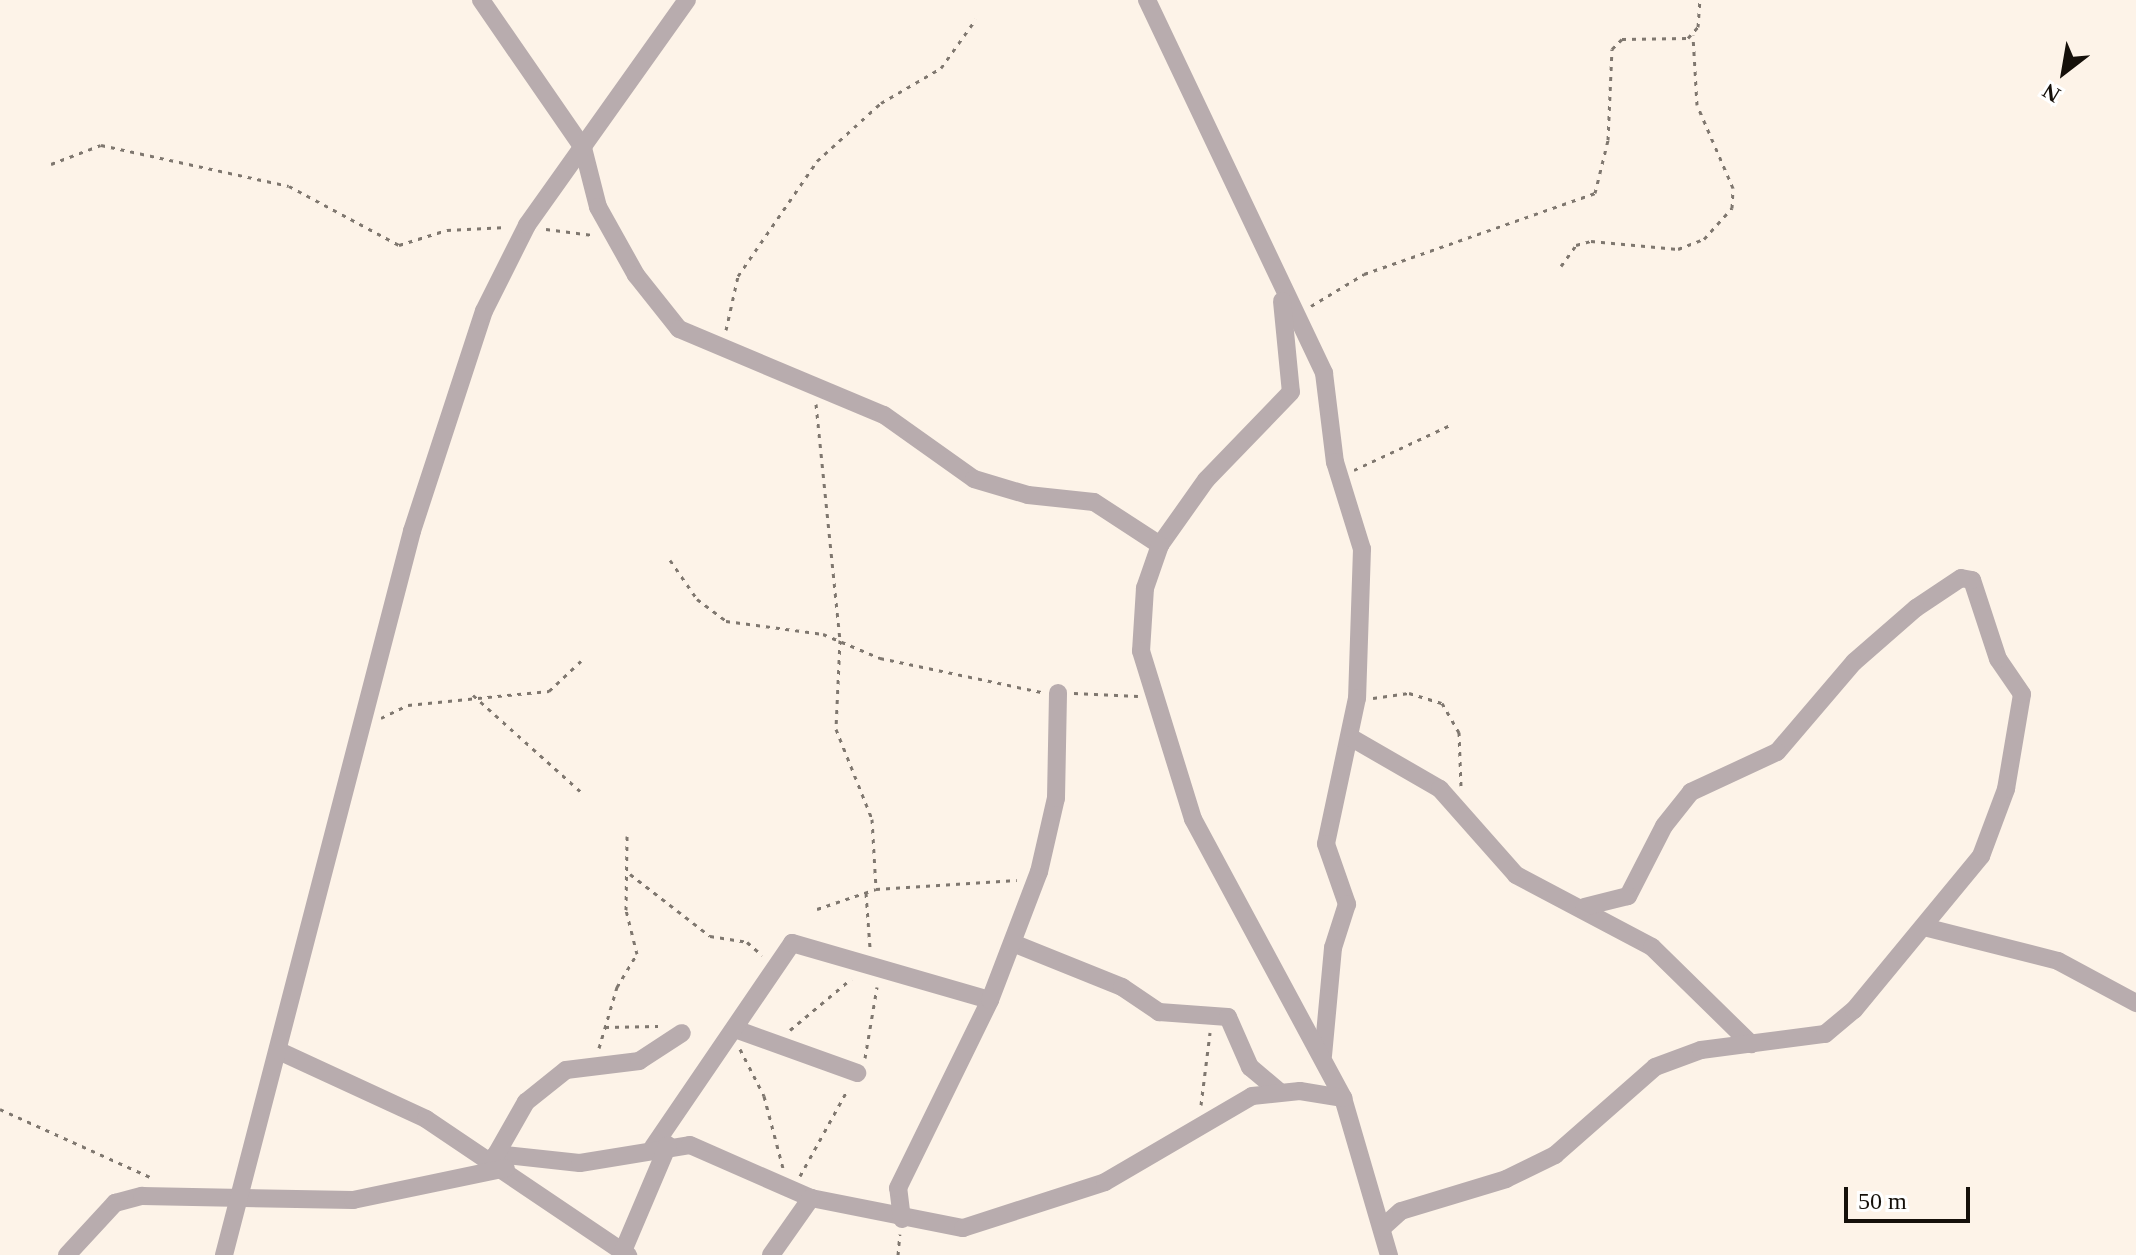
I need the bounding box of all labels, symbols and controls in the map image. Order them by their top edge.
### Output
north arrow [2024,32,2104,112]
text: N [2038,78,2065,108]
scale bar [1848,1171,1974,1221]
text: 50 m [1858,1188,1907,1214]

